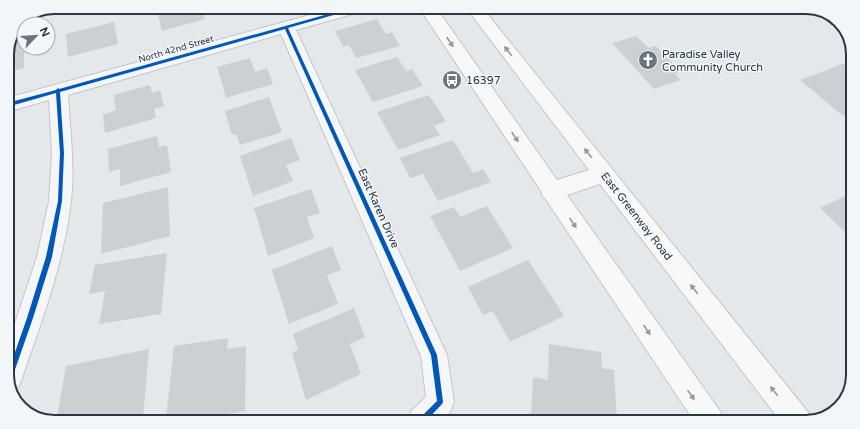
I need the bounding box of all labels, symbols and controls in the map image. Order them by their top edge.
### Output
north arrow [16,16,56,56]
text: N [37,25,52,39]
street label: North 42nd Street [137,33,216,65]
one-way arrow [446,36,453,47]
one-way arrow [503,45,512,56]
place label: Paradise Valley Community Church [662,48,763,74]
church icon: Paradise Valley Community Church [637,49,659,71]
bus stop icon: 16397 [441,69,463,91]
place label: 16397 [466,74,501,87]
one-way arrow [511,132,519,142]
one-way arrow [583,148,592,159]
street label: East Karen Drive [355,166,402,250]
street label: East Greenway Road [598,170,675,263]
one-way arrow [569,218,577,228]
one-way arrow [689,283,698,294]
one-way arrow [643,325,651,335]
one-way arrow [769,386,778,397]
one-way arrow [687,389,695,400]

